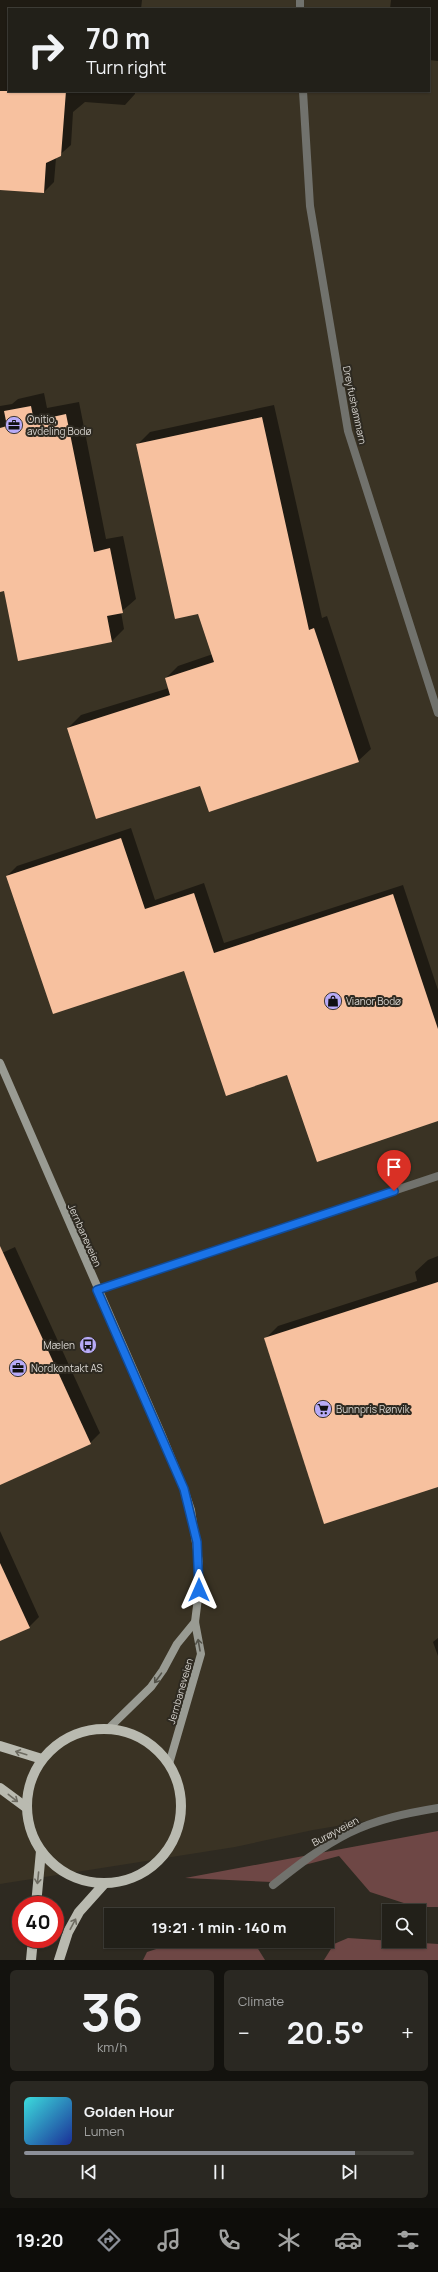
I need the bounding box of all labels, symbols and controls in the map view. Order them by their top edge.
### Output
text: 70 m [86,19,150,57]
icon: right [20,24,72,76]
text: Turn right [86,55,167,79]
street label: Dreyfushammarn [340,364,370,446]
place label: Onitio, avdeling Bodø [27,412,92,438]
office icon: Onitio, avdeling Bodø [4,415,24,435]
shop icon: Vianor Bodø [323,991,343,1011]
place label: Vianor Bodø [346,994,401,1008]
pin [377,1150,411,1191]
icon: arrive [383,1156,405,1178]
street label: Jernbaneveien [65,1201,105,1269]
bus stop icon: Mælen [78,1335,98,1355]
place label: Mælen [43,1338,75,1352]
office icon: Nordkontakt AS [8,1358,28,1378]
place label: Nordkontakt AS [31,1361,103,1375]
supermarket icon: Bunnpris Rønvik [313,1399,333,1419]
place label: Bunnpris Rønvik [336,1402,411,1416]
position arrow [178,1569,220,1611]
one-way arrow [195,1639,203,1652]
street label: Jernbaneveien [164,1656,196,1725]
one-way arrow [153,1672,162,1683]
one-way arrow [15,1749,28,1756]
one-way arrow [8,1794,19,1802]
street label: Burøyveien [309,1813,361,1849]
one-way arrow [35,1871,42,1884]
speed limit sign: 40 [12,1896,64,1948]
map controls [382,1904,426,1948]
button: search [382,1904,426,1948]
text: 19:21 · 1 min · 140 m [151,1917,287,1938]
one-way arrow [69,1918,77,1930]
text: 36 [81,1976,143,2047]
text: Climate [238,1992,284,2010]
text: 20.5° [287,2012,365,2053]
text: − [238,2018,250,2048]
text: + [401,2018,414,2048]
text: km/h [97,2038,127,2056]
text: Golden Hour [84,2101,174,2122]
text: Lumen [84,2122,124,2140]
icon: previous [78,2161,100,2183]
icon: pause [208,2161,230,2183]
icon: next [338,2161,360,2183]
icon: directions [95,2226,123,2254]
icon: music [155,2226,183,2254]
icon: phone [215,2226,243,2254]
icon: climate [275,2226,303,2254]
icon: car [334,2226,362,2254]
icon: filters [394,2226,422,2254]
text: 19:20 [16,2228,64,2252]

